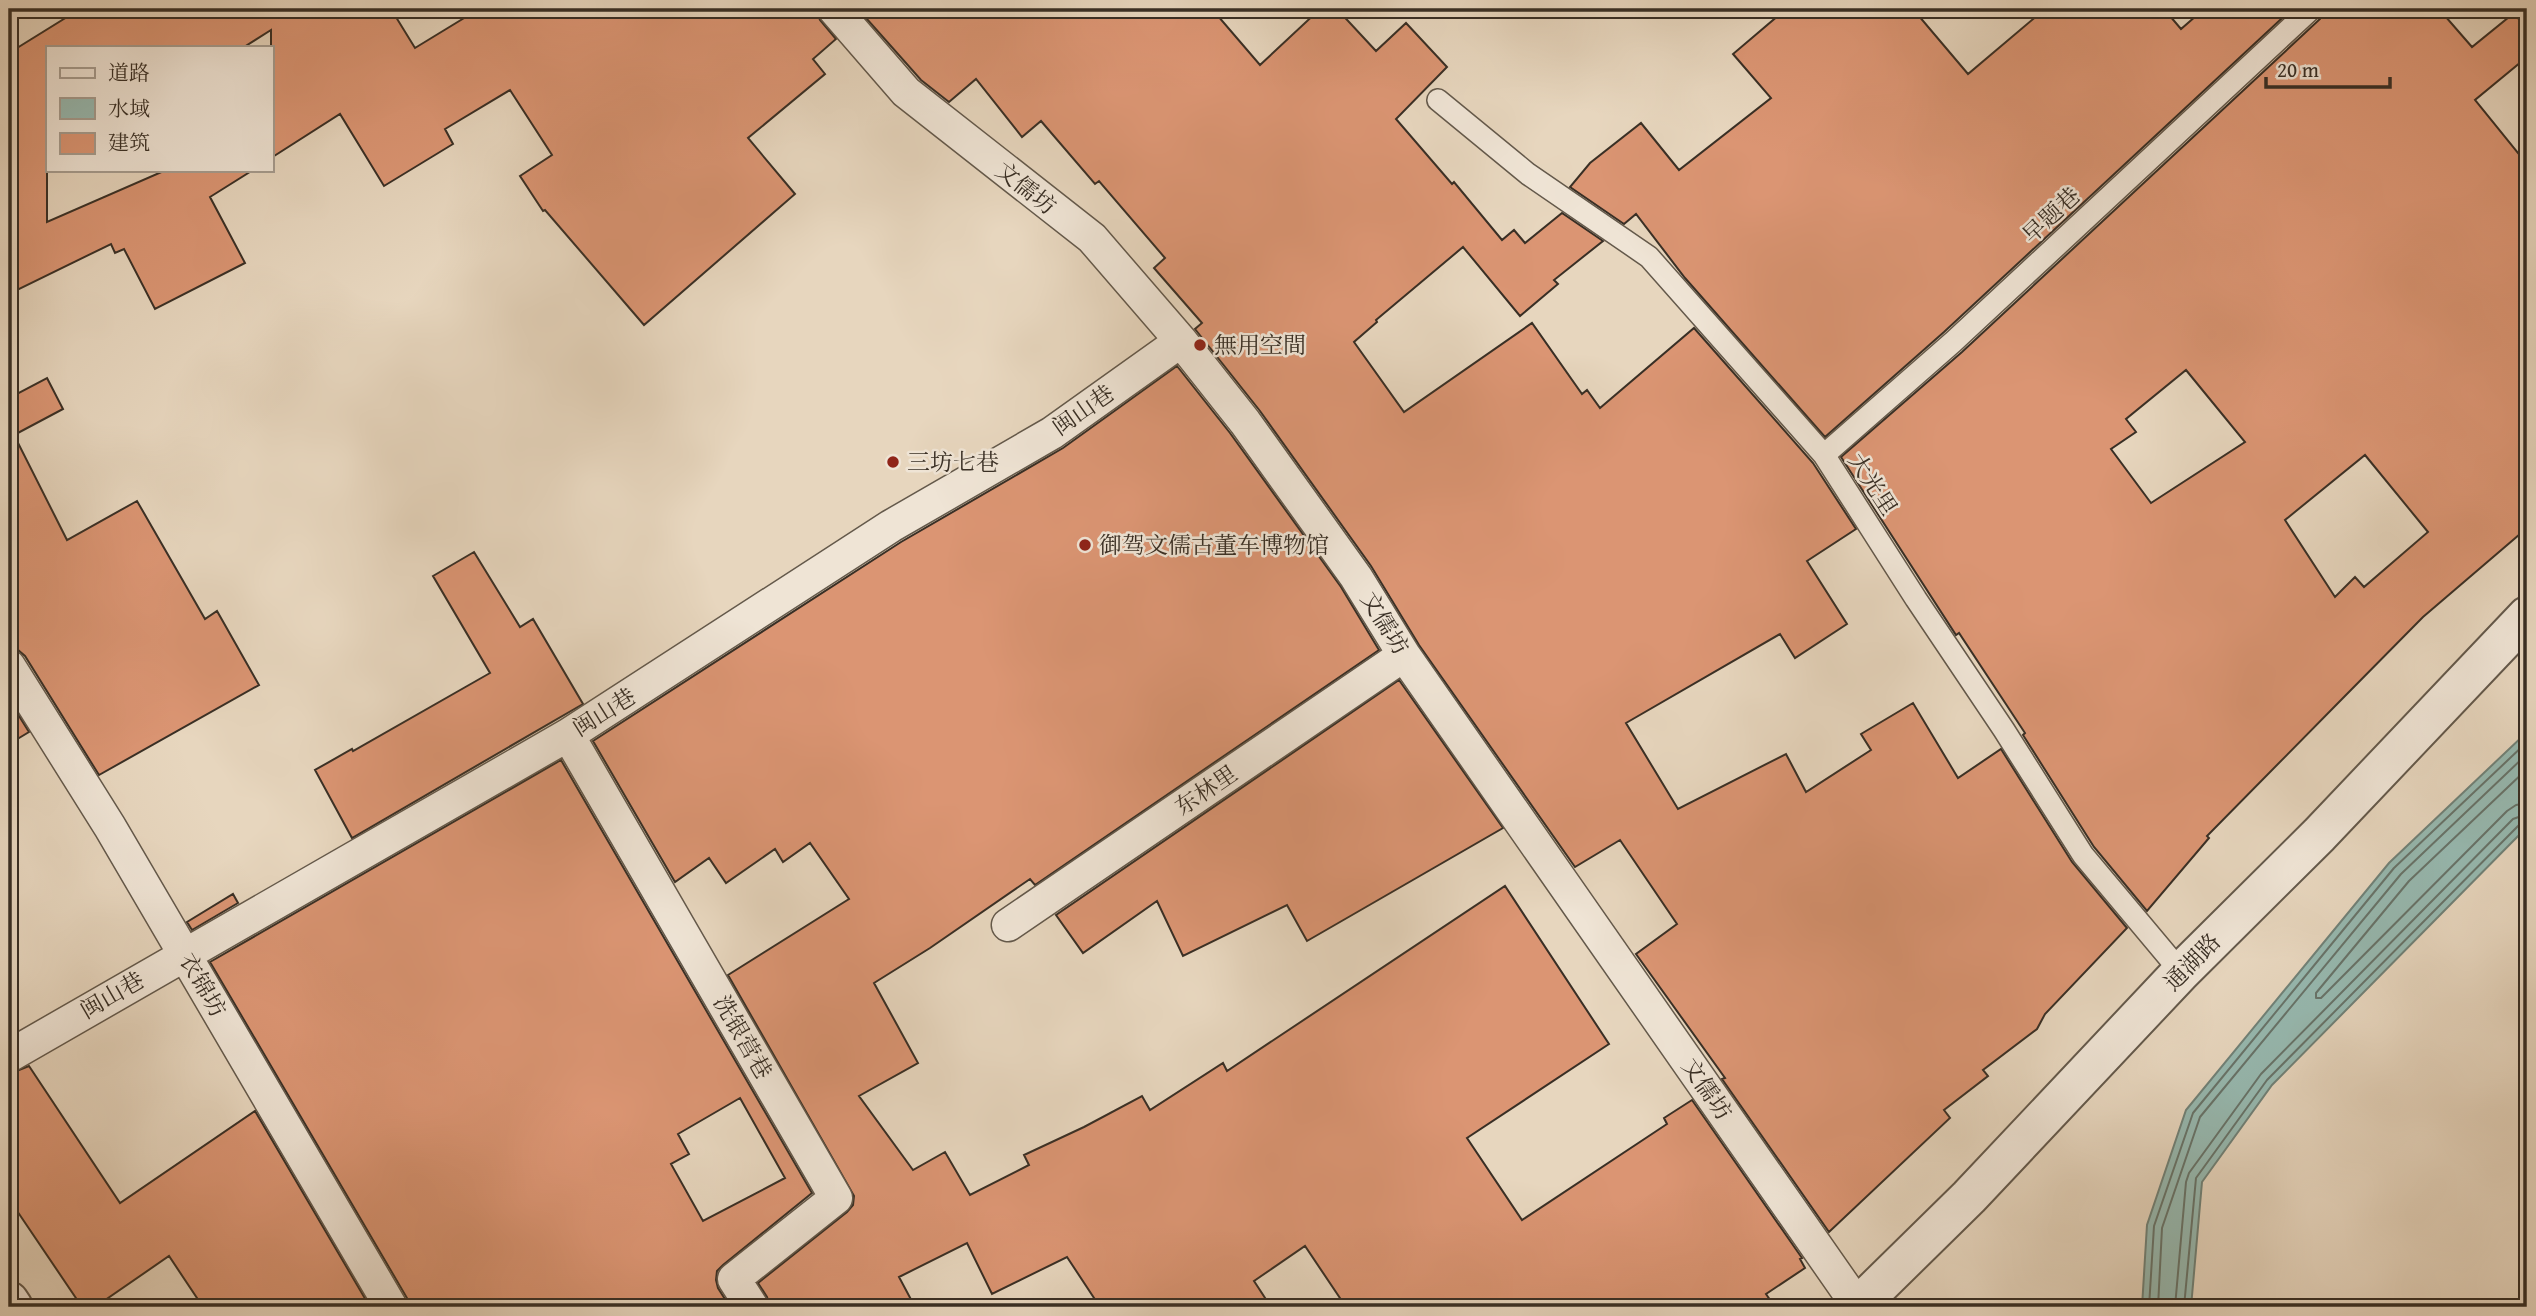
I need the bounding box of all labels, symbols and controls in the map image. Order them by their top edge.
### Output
legend [46,46,273,172]
scale bar [2266,46,2391,90]
text: 20 m [2277,54,2319,85]
text: 道路 [108,57,150,88]
text: 水域 [108,93,150,124]
text: 建筑 [108,127,150,158]
street label: 文儒坊 [989,153,1064,222]
street label: 早题巷 [2014,179,2087,250]
place label: 無用空間 [1214,328,1306,361]
marker: 無用空間 [1192,337,1208,353]
street label: 闽山巷 [1045,376,1120,443]
place label: 三坊七巷 [907,445,999,478]
street label: 大光里 [1841,446,1906,522]
marker: 三坊七巷 [885,454,901,470]
place label: 御驾文儒古董车博物馆 [1099,528,1329,561]
marker: 御驾文儒古董车博物馆 [1077,537,1093,553]
street label: 文儒坊 [1353,585,1418,661]
street label: 闽山巷 [566,679,642,744]
street label: 东林里 [1168,757,1244,823]
street label: 通湖路 [2156,925,2227,998]
street label: 衣锦坊 [172,947,235,1023]
street label: 闽山巷 [74,963,150,1026]
street label: 洗银营巷 [706,989,781,1085]
street label: 文儒坊 [1674,1051,1741,1126]

